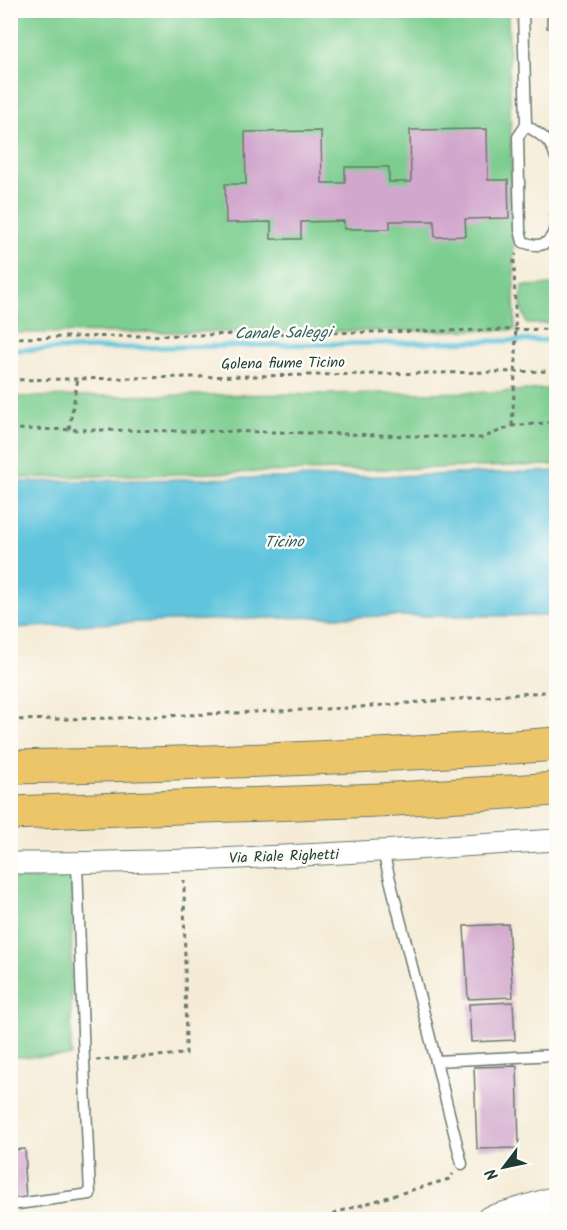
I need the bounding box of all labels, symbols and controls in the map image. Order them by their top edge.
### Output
water label: Canale Saleggi [234,320,335,347]
street label: Golena fiume Ticino [221,351,345,377]
water label: Ticino [264,530,306,555]
street label: Via Riale Righetti [229,843,341,871]
north arrow [474,1137,534,1197]
text: N [479,1163,506,1185]

